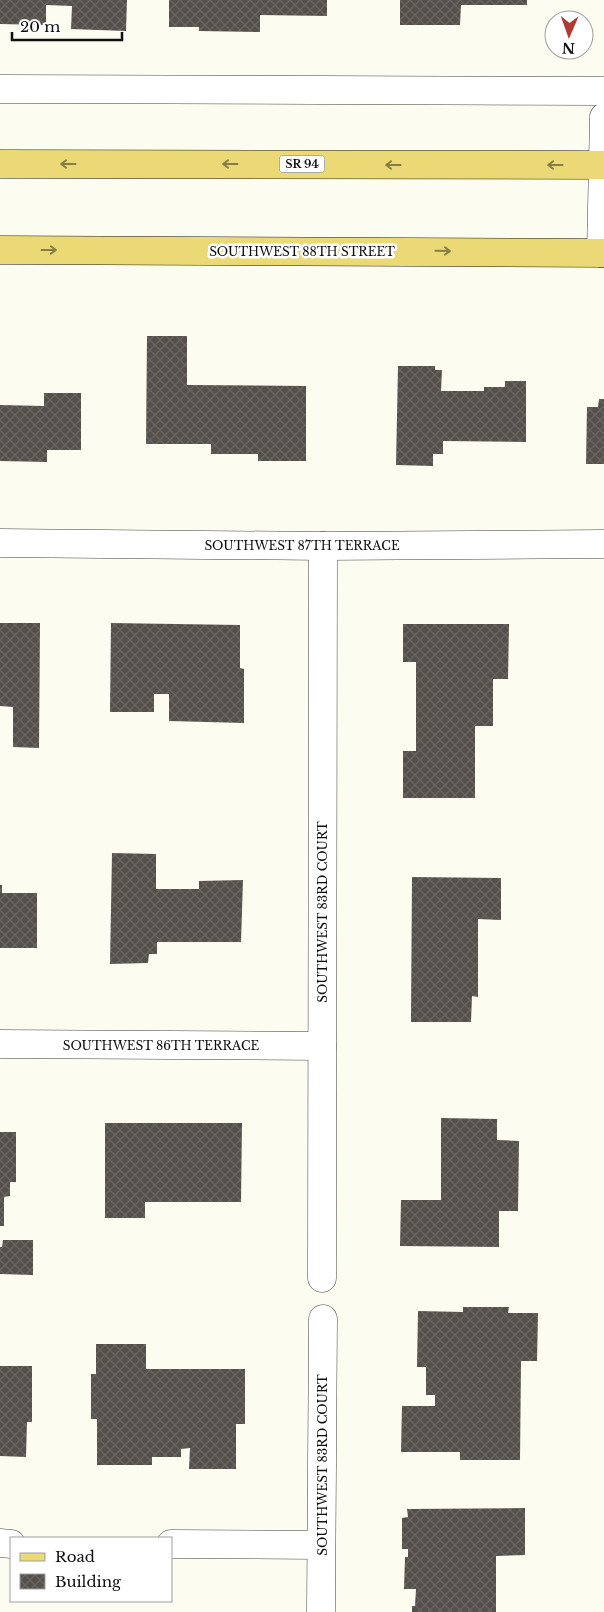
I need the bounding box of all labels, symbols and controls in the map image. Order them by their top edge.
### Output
scale bar [12,10,122,42]
north arrow [544,10,594,60]
text: 20 m [20,17,60,36]
text: N [562,39,575,57]
road number: SR 94 [280,156,324,172]
one-way arrow [60,159,76,169]
one-way arrow [223,159,239,169]
one-way arrow [385,160,402,170]
one-way arrow [548,160,564,170]
street label: SOUTHWEST 88TH STREET [209,244,395,259]
one-way arrow [40,245,56,255]
one-way arrow [435,246,451,256]
street label: SOUTHWEST 87TH TERRACE [204,538,400,553]
street label: SOUTHWEST 83RD COURT [315,821,330,1003]
street label: SOUTHWEST 86TH TERRACE [63,1038,260,1053]
street label: SOUTHWEST 83RD COURT [315,1374,330,1556]
legend [10,1537,172,1602]
text: Road [55,1547,95,1566]
text: Building [55,1572,122,1591]

